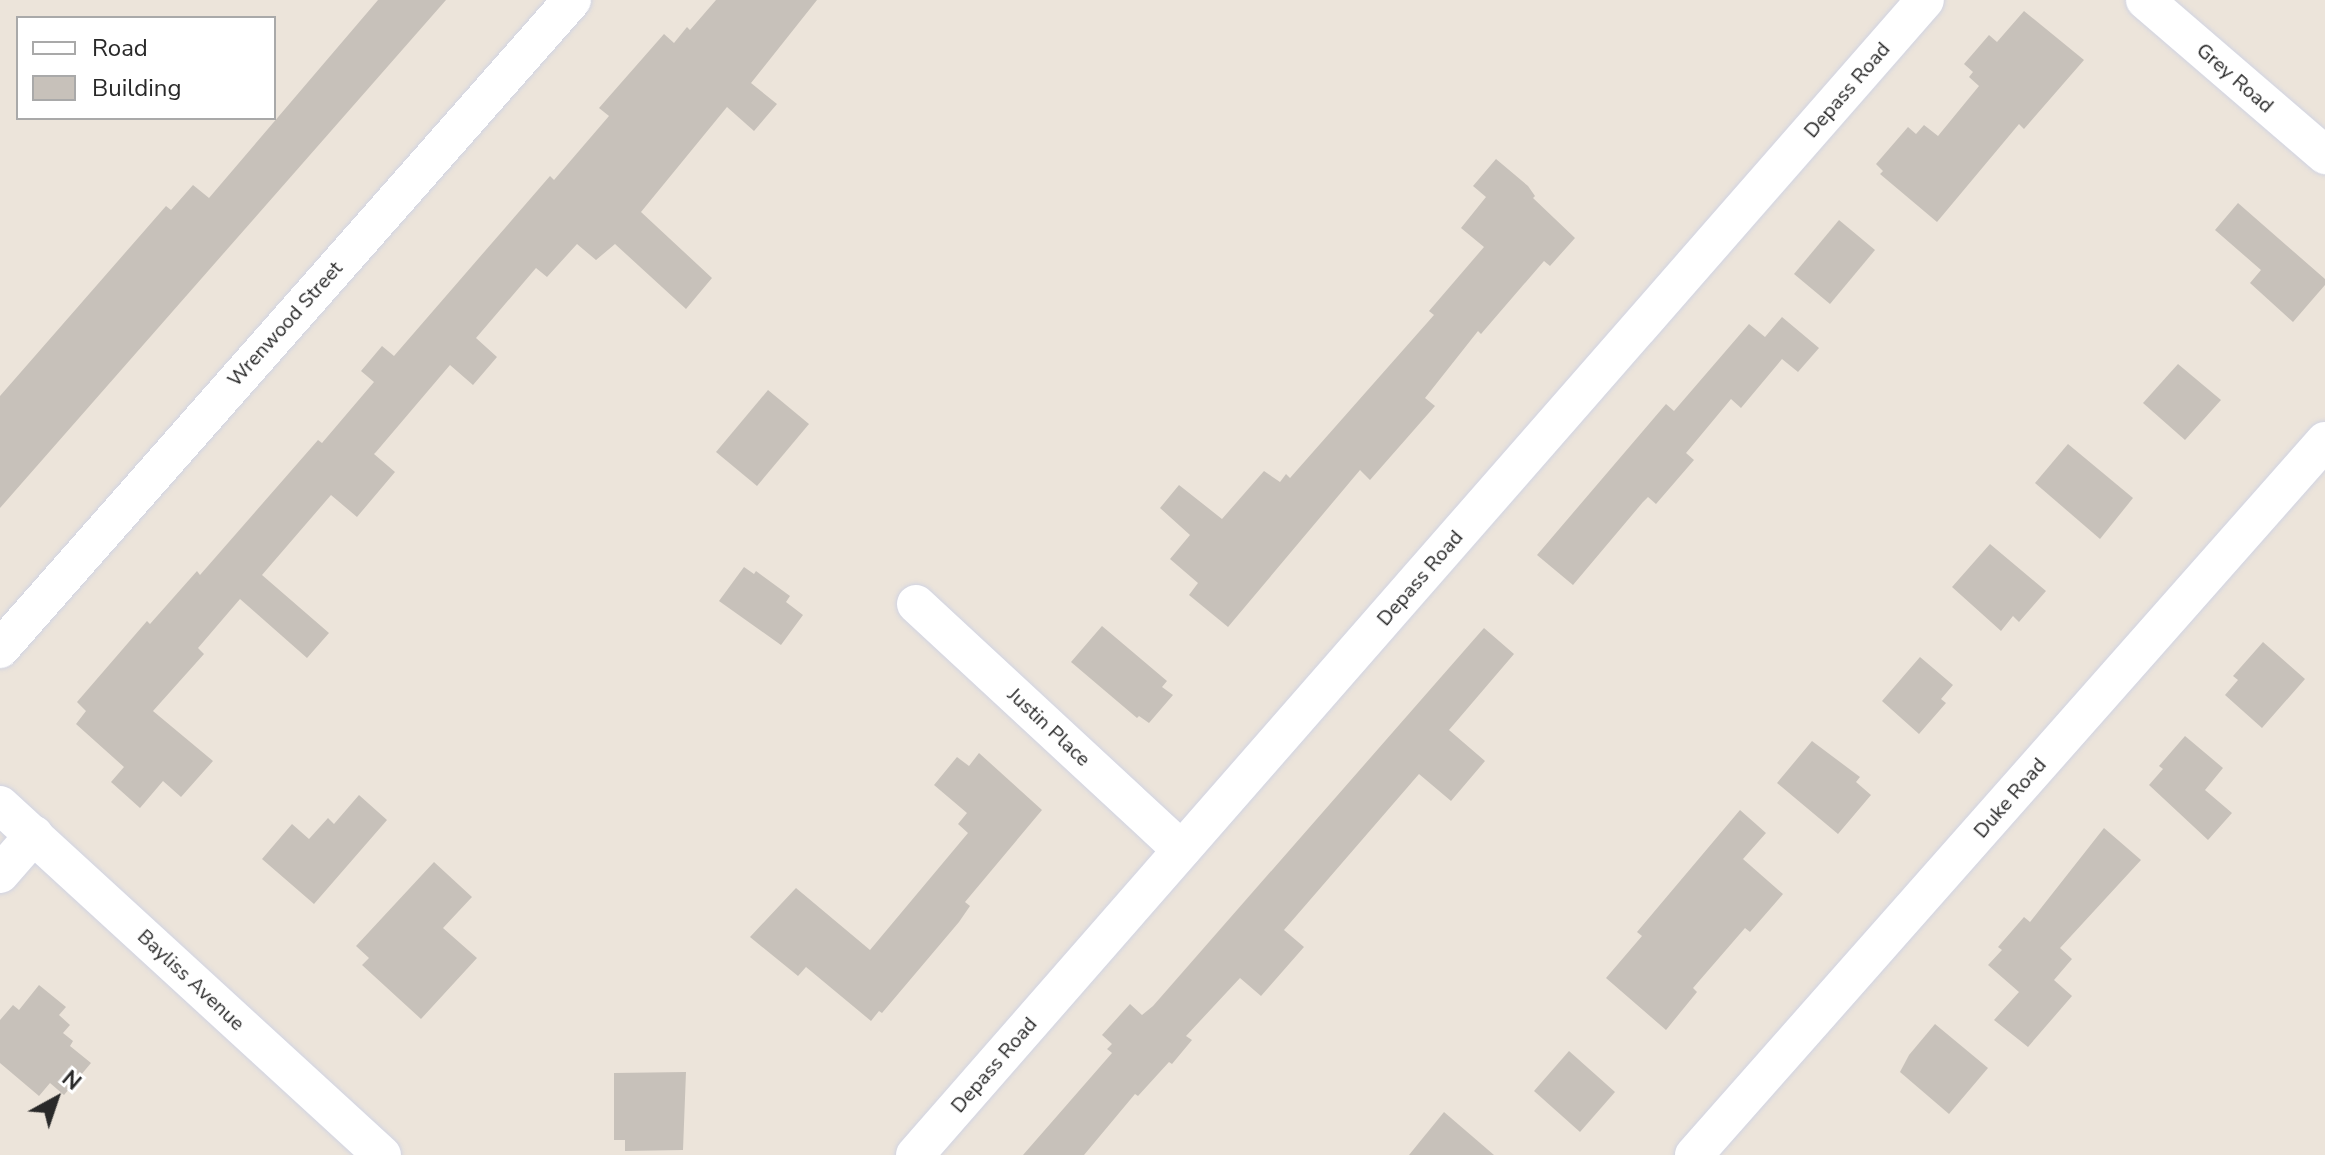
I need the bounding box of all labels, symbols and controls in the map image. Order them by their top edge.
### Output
legend [16,16,276,120]
text: Road [92,32,148,64]
street label: Depass Road [1799,37,1895,143]
street label: Grey Road [2192,38,2278,118]
text: Building [92,72,182,104]
street label: Wrenwood Street [223,256,347,392]
street label: Depass Road [1372,525,1468,631]
street label: Justin Place [1003,683,1095,771]
street label: Duke Road [1969,753,2051,843]
street label: Bayliss Avenue [133,924,249,1036]
street label: Depass Road [946,1012,1042,1118]
north arrow [16,1059,96,1139]
text: N [55,1064,87,1097]

